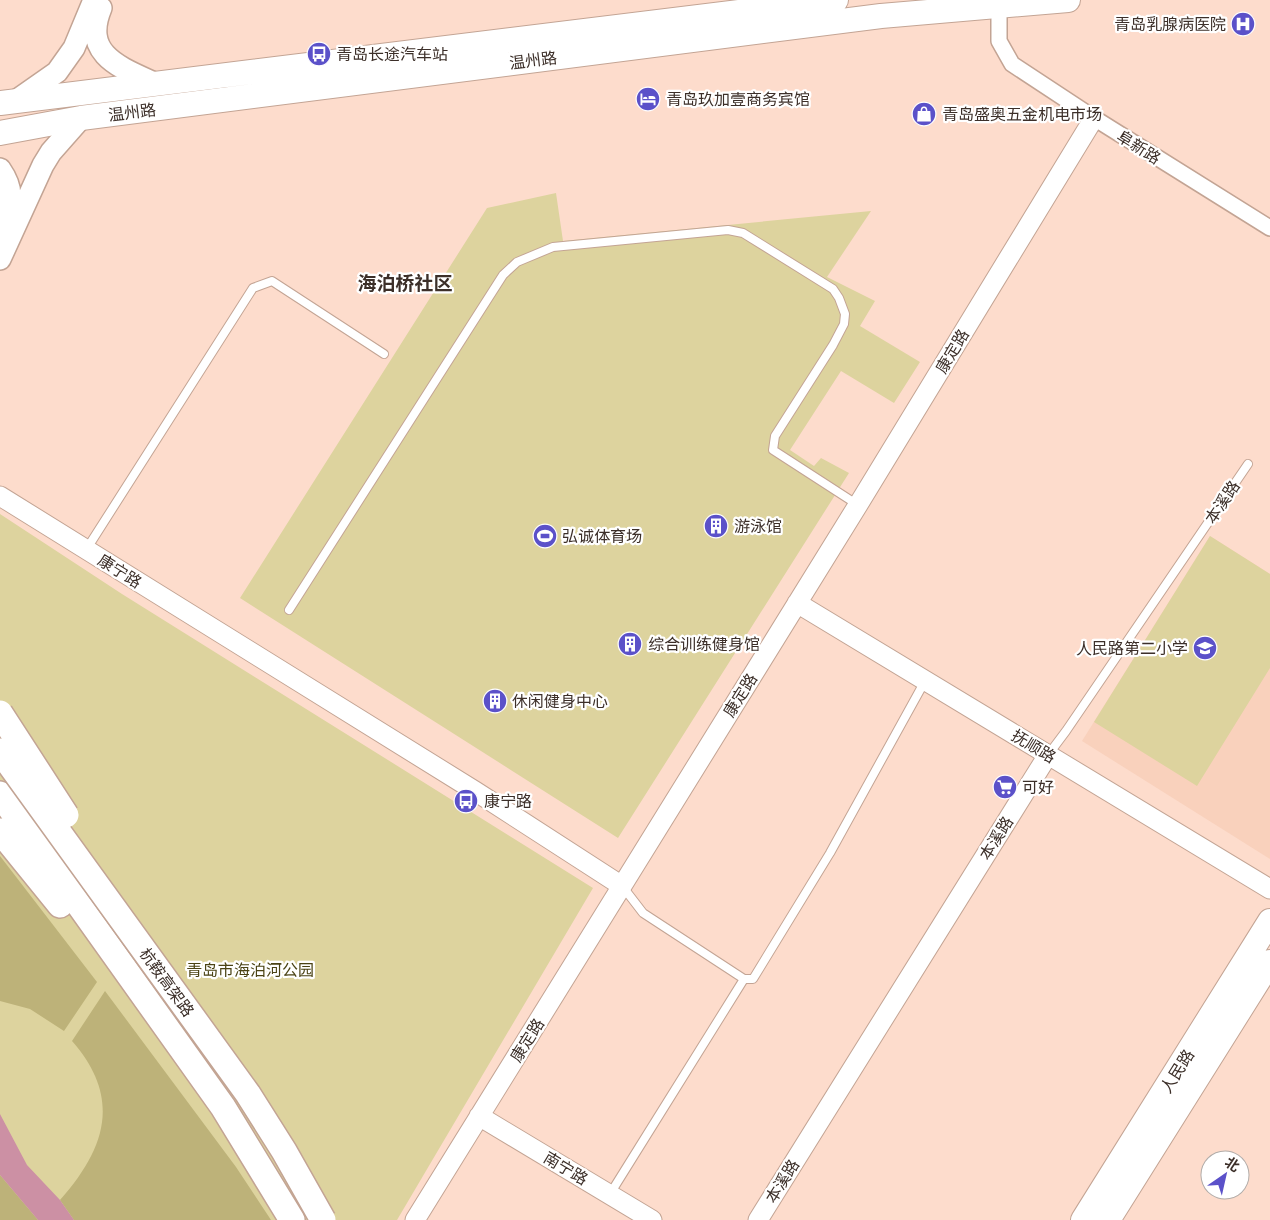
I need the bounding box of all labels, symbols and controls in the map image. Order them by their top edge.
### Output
hospital icon: 青岛乳腺病医院 [1230,11,1256,37]
place label: 青岛乳腺病医院 [1114,13,1226,35]
bus stop icon: 青岛长途汽车站 [306,41,332,67]
place label: 青岛长途汽车站 [336,43,448,65]
street label: 温州路 [508,46,558,74]
hotel icon: 青岛玖加壹商务宾馆 [635,86,661,112]
place label: 青岛玖加壹商务宾馆 [666,88,810,110]
street label: 温州路 [107,98,157,126]
shop icon: 青岛盛奥五金机电市场 [911,101,937,127]
place label: 青岛盛奥五金机电市场 [942,103,1102,125]
street label: 阜新路 [1113,125,1165,169]
district label: 海泊桥社区 [357,270,453,296]
street label: 康定路 [930,325,974,377]
street label: 本溪路 [1199,476,1245,528]
building icon: 游泳馆 [703,513,729,539]
place label: 游泳馆 [734,515,782,537]
sports icon: 弘诚体育场 [532,523,558,549]
place label: 弘诚体育场 [562,525,642,547]
street label: 康宁路 [94,549,146,593]
building icon: 综合训练健身馆 [617,631,643,657]
place label: 综合训练健身馆 [648,633,760,655]
school or university icon: 人民路第二小学 [1192,635,1218,661]
place label: 人民路第二小学 [1076,637,1188,659]
street label: 康定路 [718,669,762,721]
building icon: 休闲健身中心 [482,688,508,714]
place label: 休闲健身中心 [512,690,608,712]
street label: 抚顺路 [1008,724,1060,768]
supermarket icon: 可好 [992,774,1018,800]
place label: 可好 [1022,776,1054,798]
bus stop icon: 康宁路 [453,788,479,814]
place label: 康宁路 [484,790,532,812]
street label: 本溪路 [974,812,1018,864]
street label: 杭鞍高架路 [135,943,199,1021]
park label: 青岛市海泊河公园 [186,959,314,981]
street label: 康定路 [505,1014,549,1066]
street label: 人民路 [1155,1045,1199,1097]
street label: 南宁路 [540,1146,592,1190]
north arrow [1200,1150,1250,1200]
text: 北 [1221,1153,1243,1176]
street label: 本溪路 [760,1155,804,1207]

